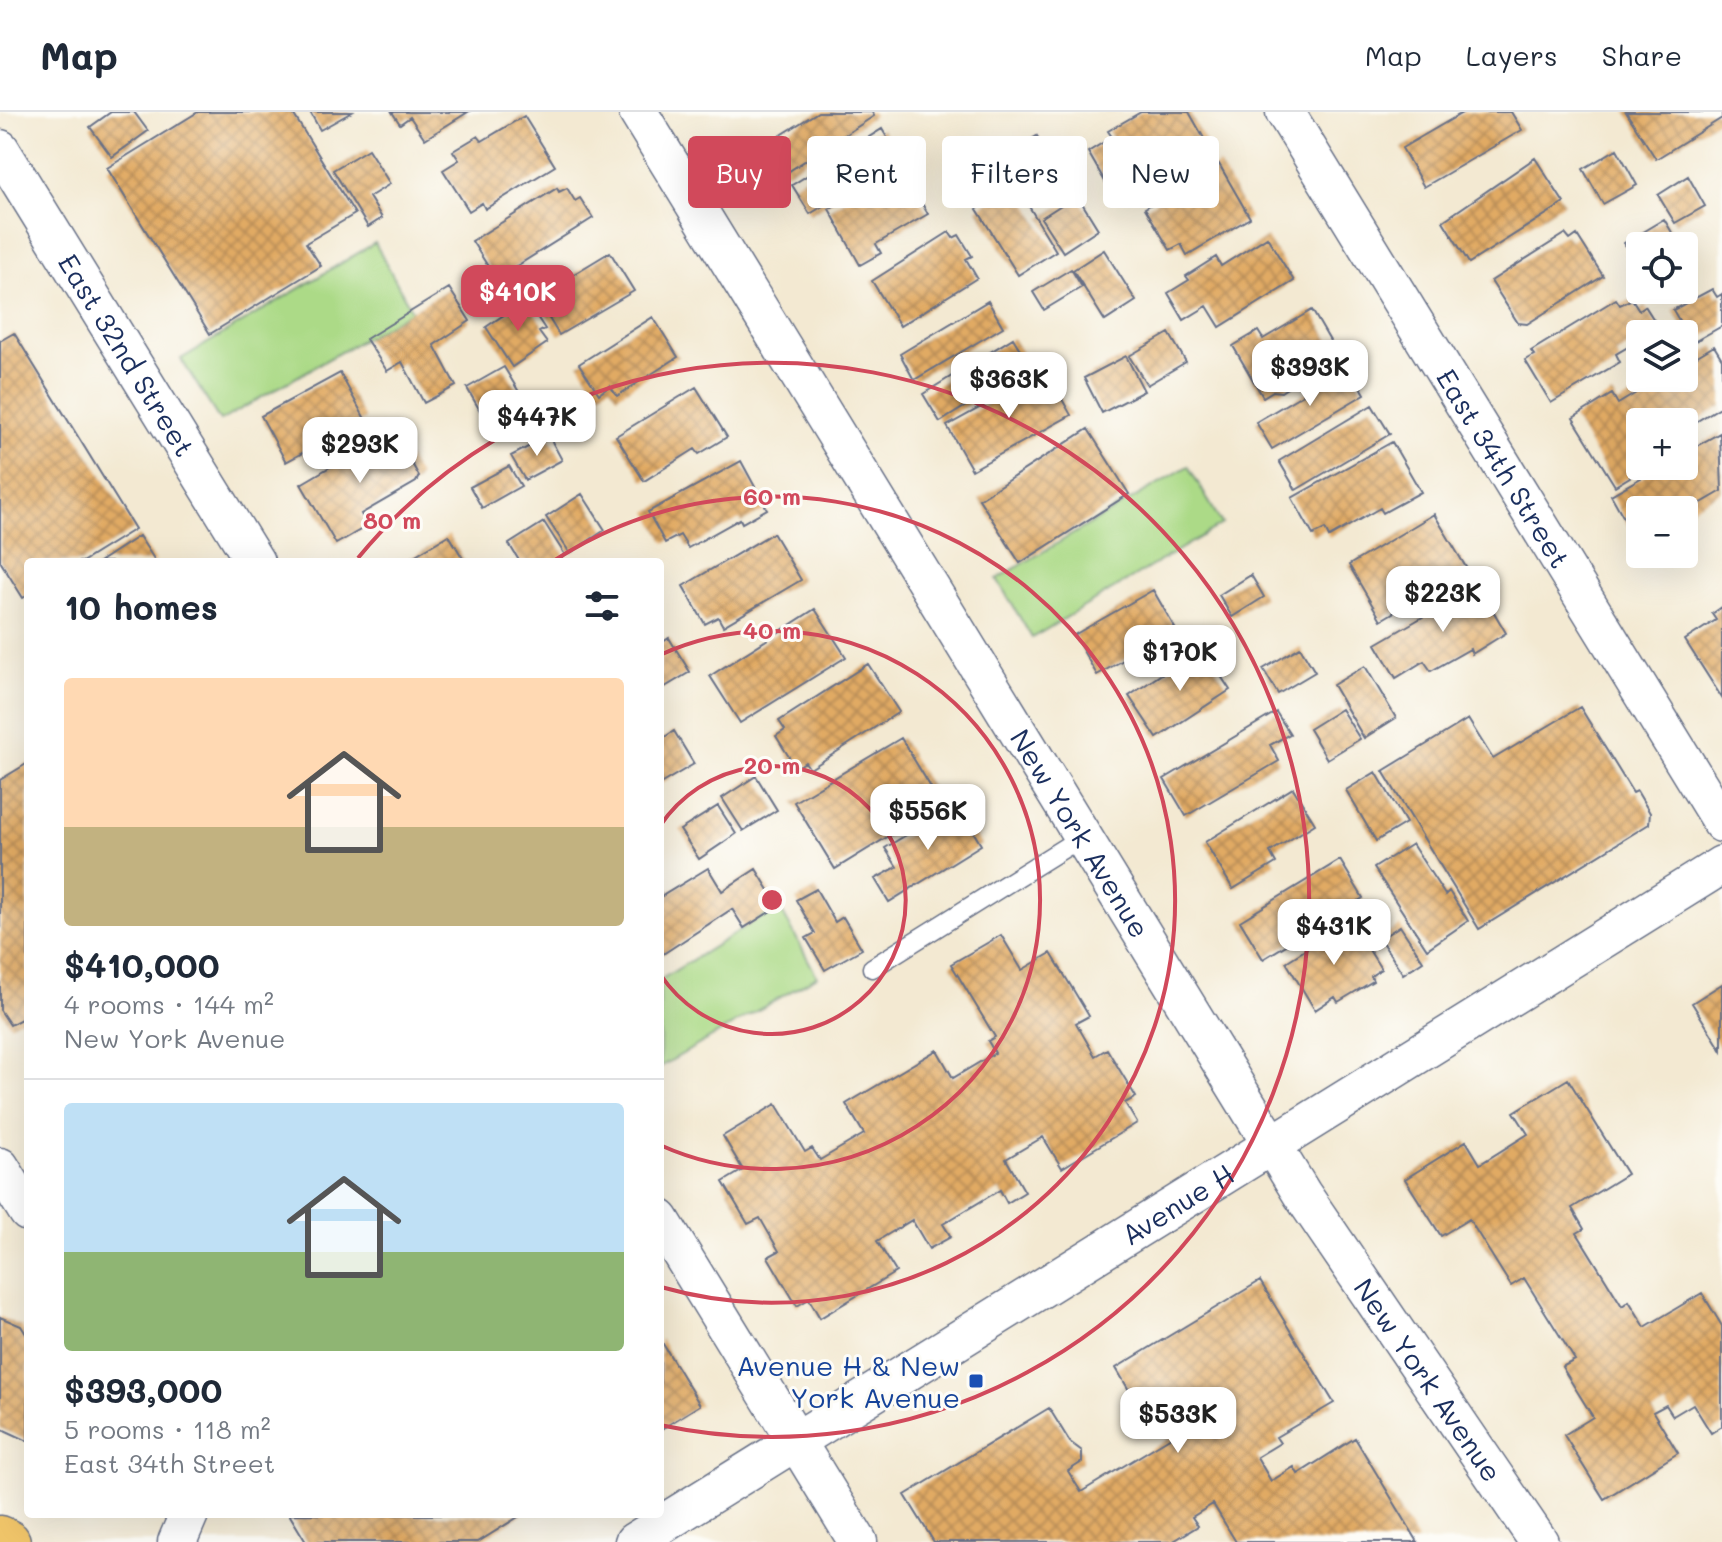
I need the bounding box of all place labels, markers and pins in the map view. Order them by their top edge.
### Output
pin: $410K [462,265,574,333]
pin: $393K [1254,340,1366,408]
pin: $363K [953,352,1065,420]
pin: $447K [481,390,593,458]
pin: $293K [304,417,416,485]
pin: $223K [1387,566,1499,634]
pin: $170K [1124,625,1236,693]
pin: $556K [872,784,984,852]
centre of rings [758,886,786,914]
pin: $431K [1278,899,1390,967]
place label: Avenue H & New York Avenue [736,1347,960,1415]
marker: Avenue H & New York Avenue [967,1372,985,1390]
pin: $533K [1122,1387,1234,1455]

